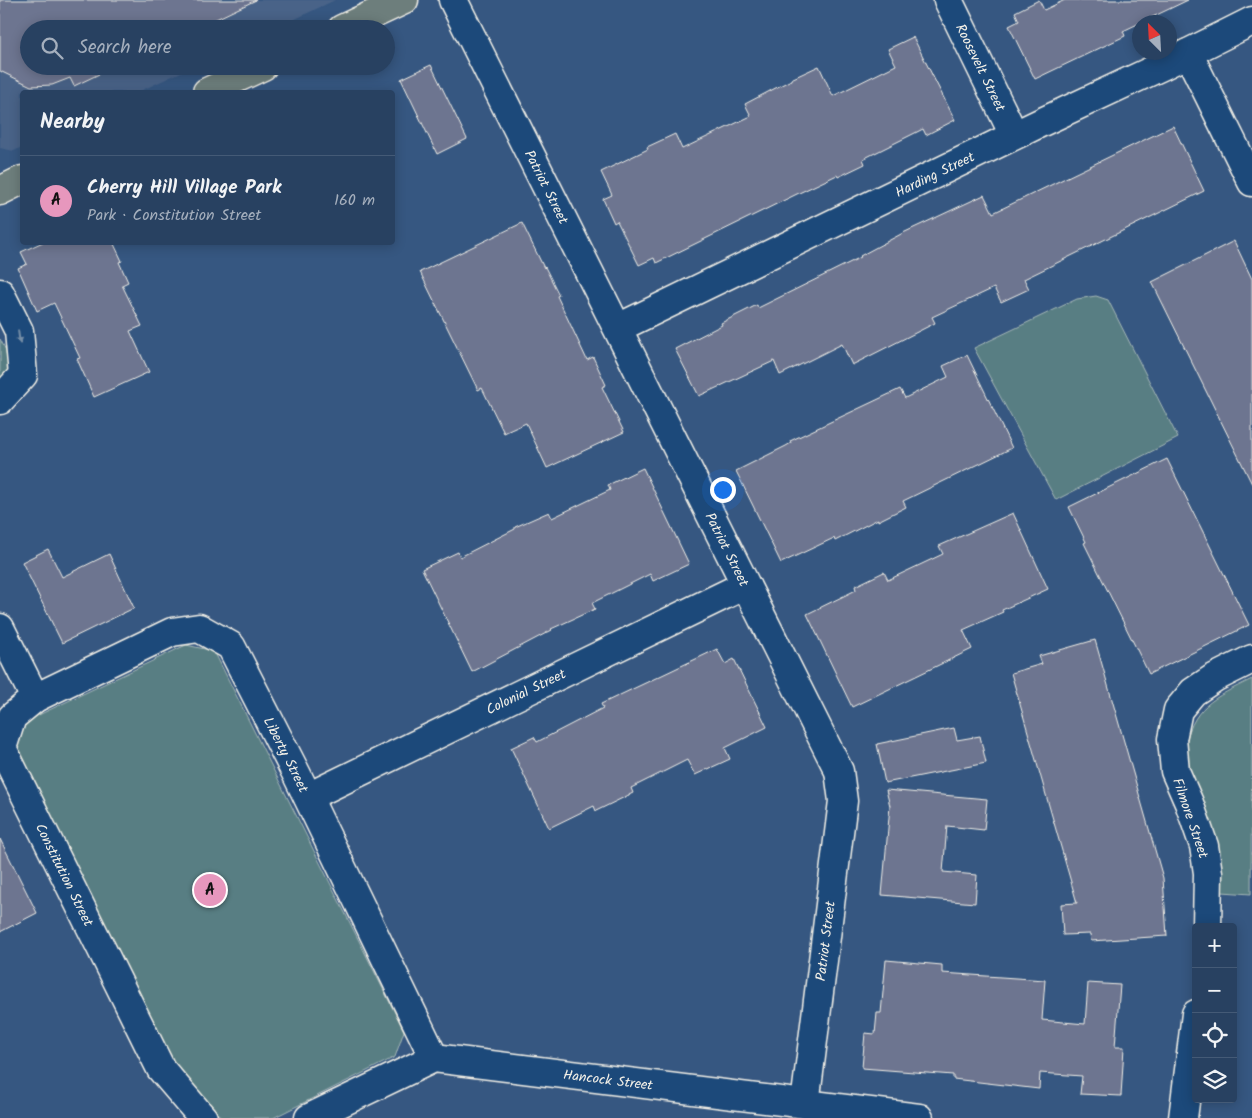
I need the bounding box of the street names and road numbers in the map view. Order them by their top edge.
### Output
street label: Roosevelt Street [949,20,1011,116]
street label: Patriot Street [518,146,574,229]
street label: Harding Street [891,146,979,204]
street label: Patriot Street [699,509,755,591]
street label: Colonial Street [482,663,570,721]
street label: Liberty Street [257,713,314,797]
street label: Filmore Street [1166,775,1214,862]
street label: Constitution Street [29,820,99,931]
street label: Patriot Street [810,899,842,982]
street label: Hancock Street [562,1064,654,1097]

